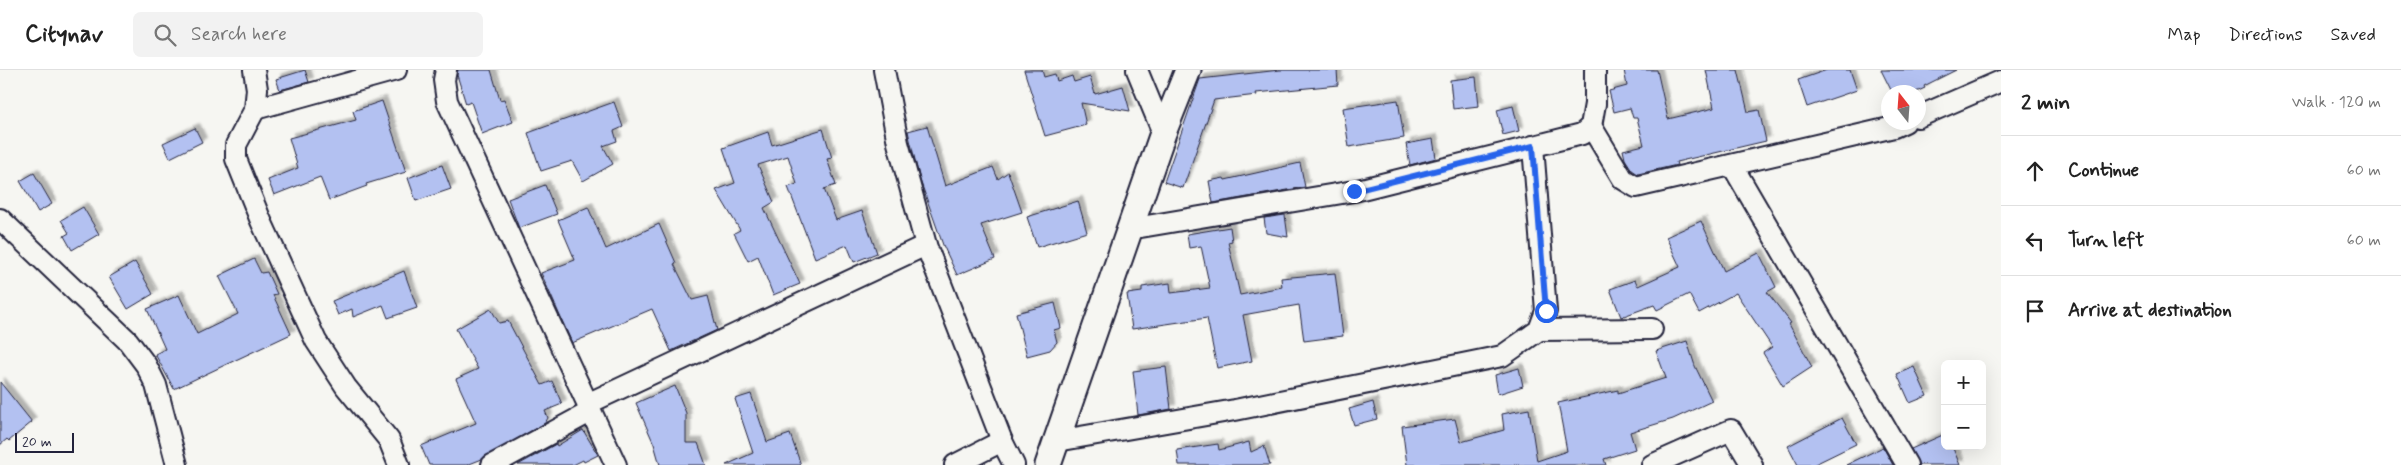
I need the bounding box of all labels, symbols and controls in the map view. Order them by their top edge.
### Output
search box [133,12,483,57]
text: Citynav [25,19,103,50]
icon: search [151,21,179,49]
text: Search here [191,22,287,47]
text: Map [2168,23,2201,47]
text: Directions [2229,23,2303,47]
text: Saved [2331,23,2376,47]
north arrow [1881,85,1926,130]
text: 2 min [2021,89,2070,117]
text: Walk · 120 m [2292,92,2381,113]
icon: ahead [2021,157,2049,185]
text: Continue [2068,158,2139,183]
text: 60 m [2347,160,2381,181]
route end [1343,180,1366,203]
icon: left [2021,227,2049,255]
text: Turn left [2068,228,2144,253]
text: 60 m [2347,230,2381,251]
icon: arrive [2021,297,2049,325]
text: Arrive at destination [2068,298,2232,323]
route start [1535,300,1558,323]
map controls [1941,360,1986,450]
button: + [1941,360,1986,405]
button: − [1941,405,1986,450]
scale bar [15,430,74,453]
text: 20 m [22,433,52,451]

